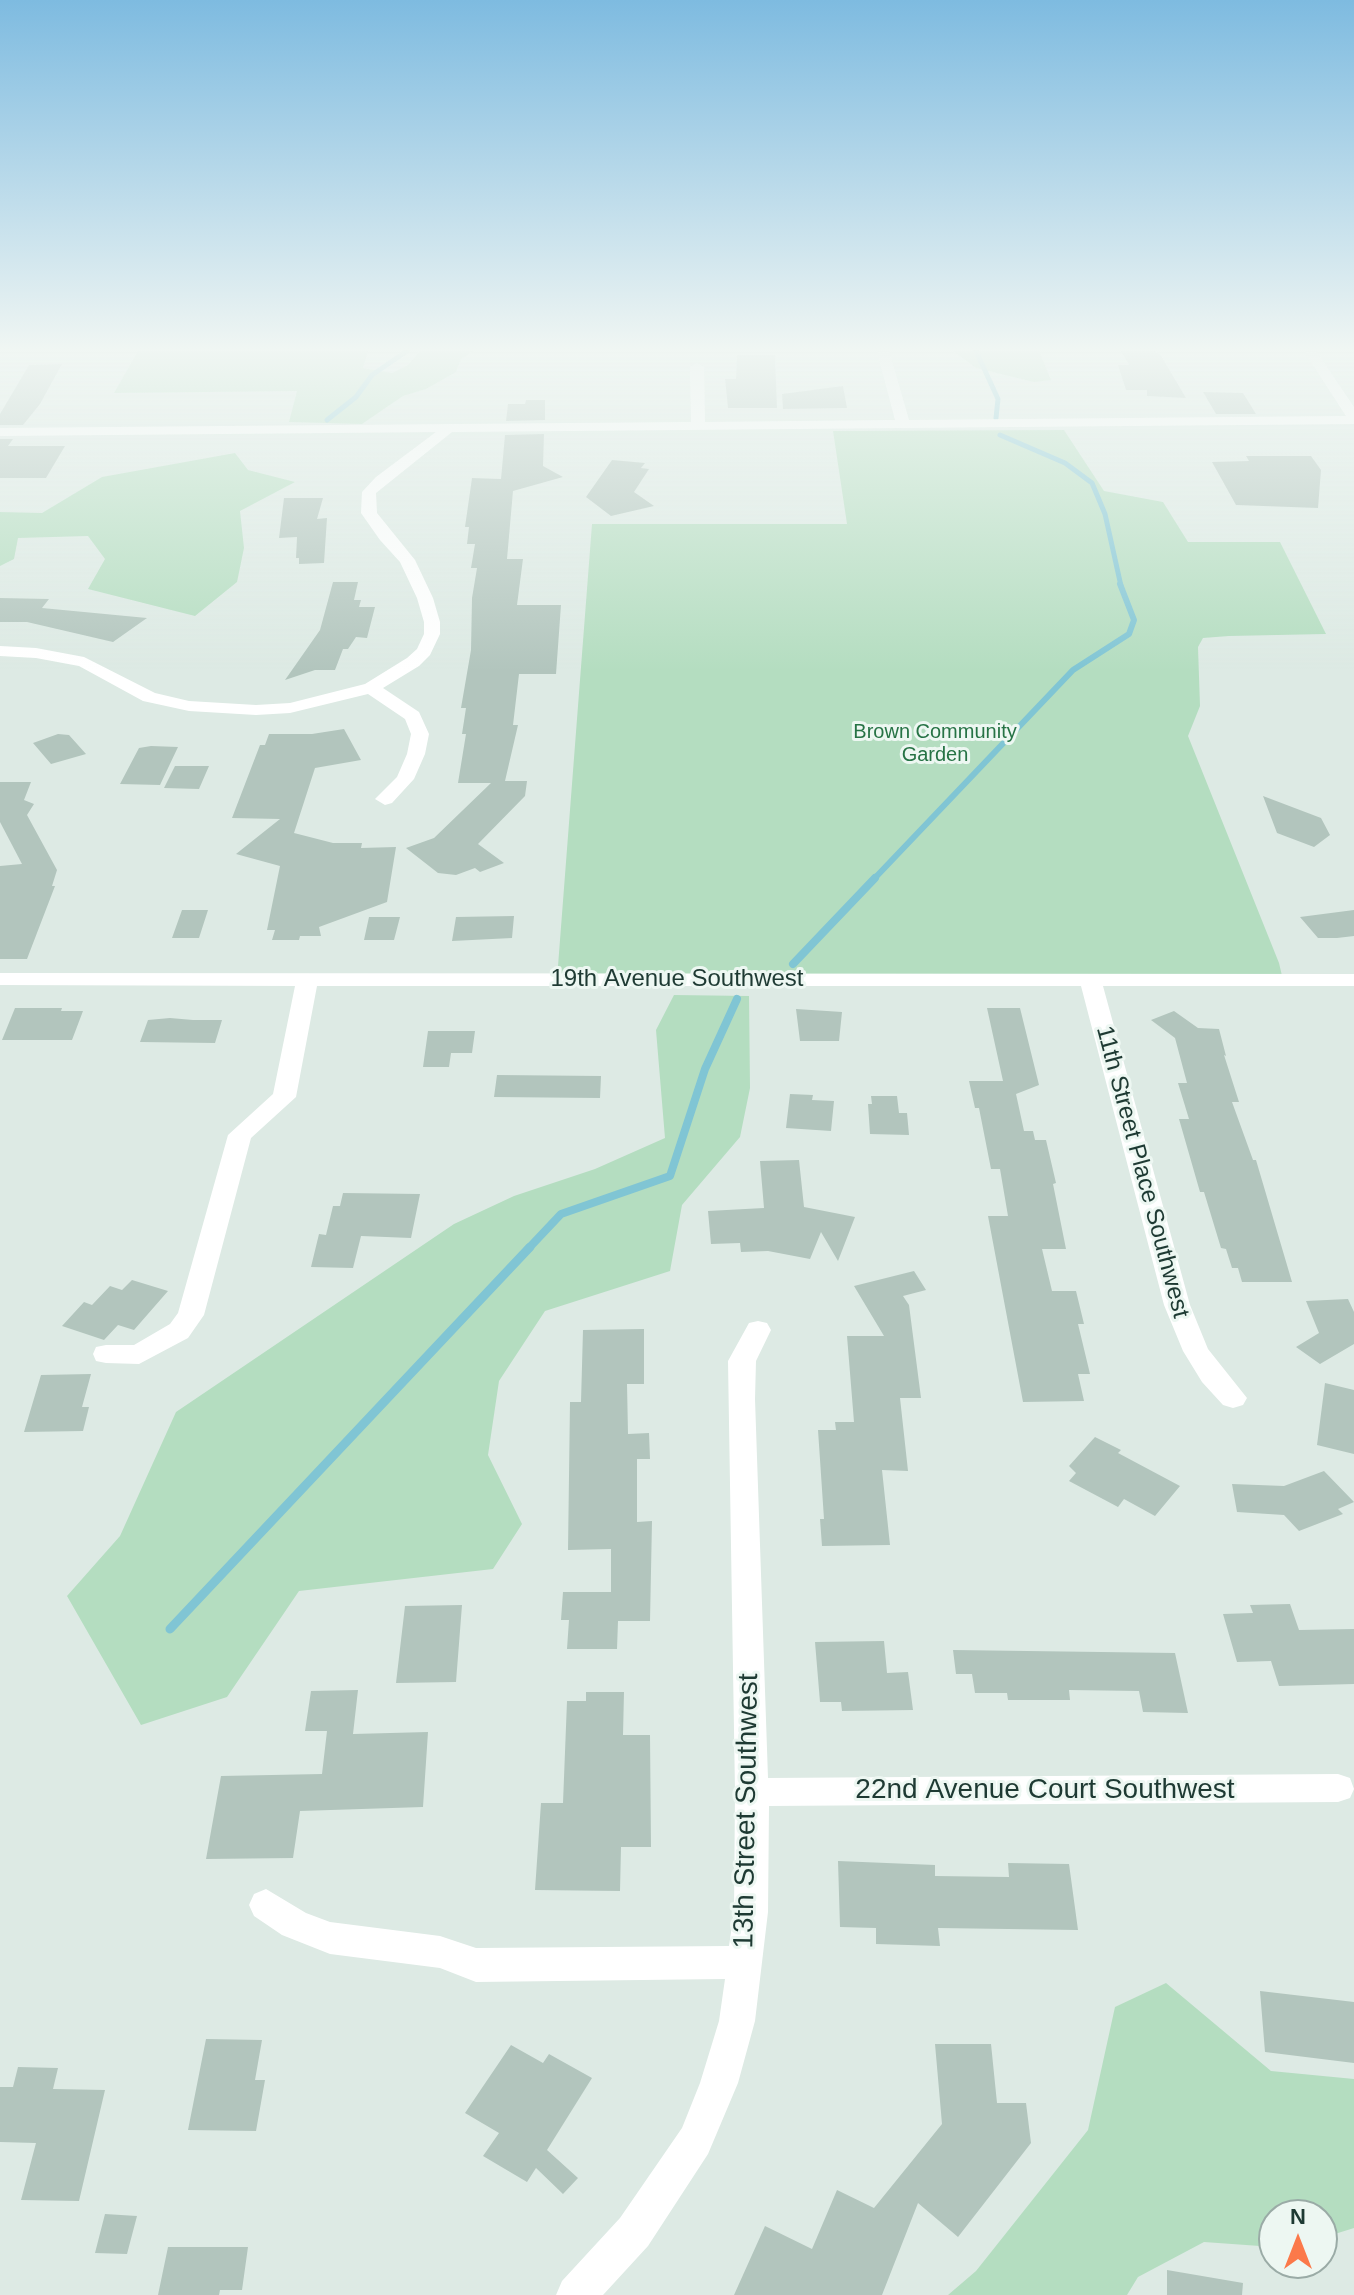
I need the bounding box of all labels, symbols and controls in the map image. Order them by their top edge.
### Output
park label: Brown Community Garden [853,720,1017,767]
street label: 19th Avenue Southwest [550,965,804,993]
street label: 11th Street Place Southwest [1089,1023,1195,1321]
street label: 13th Street Southwest [728,1673,766,1949]
street label: 22nd Avenue Court Southwest [855,1773,1235,1807]
north arrow [1258,2199,1338,2279]
text: N [1290,2204,1306,2229]

